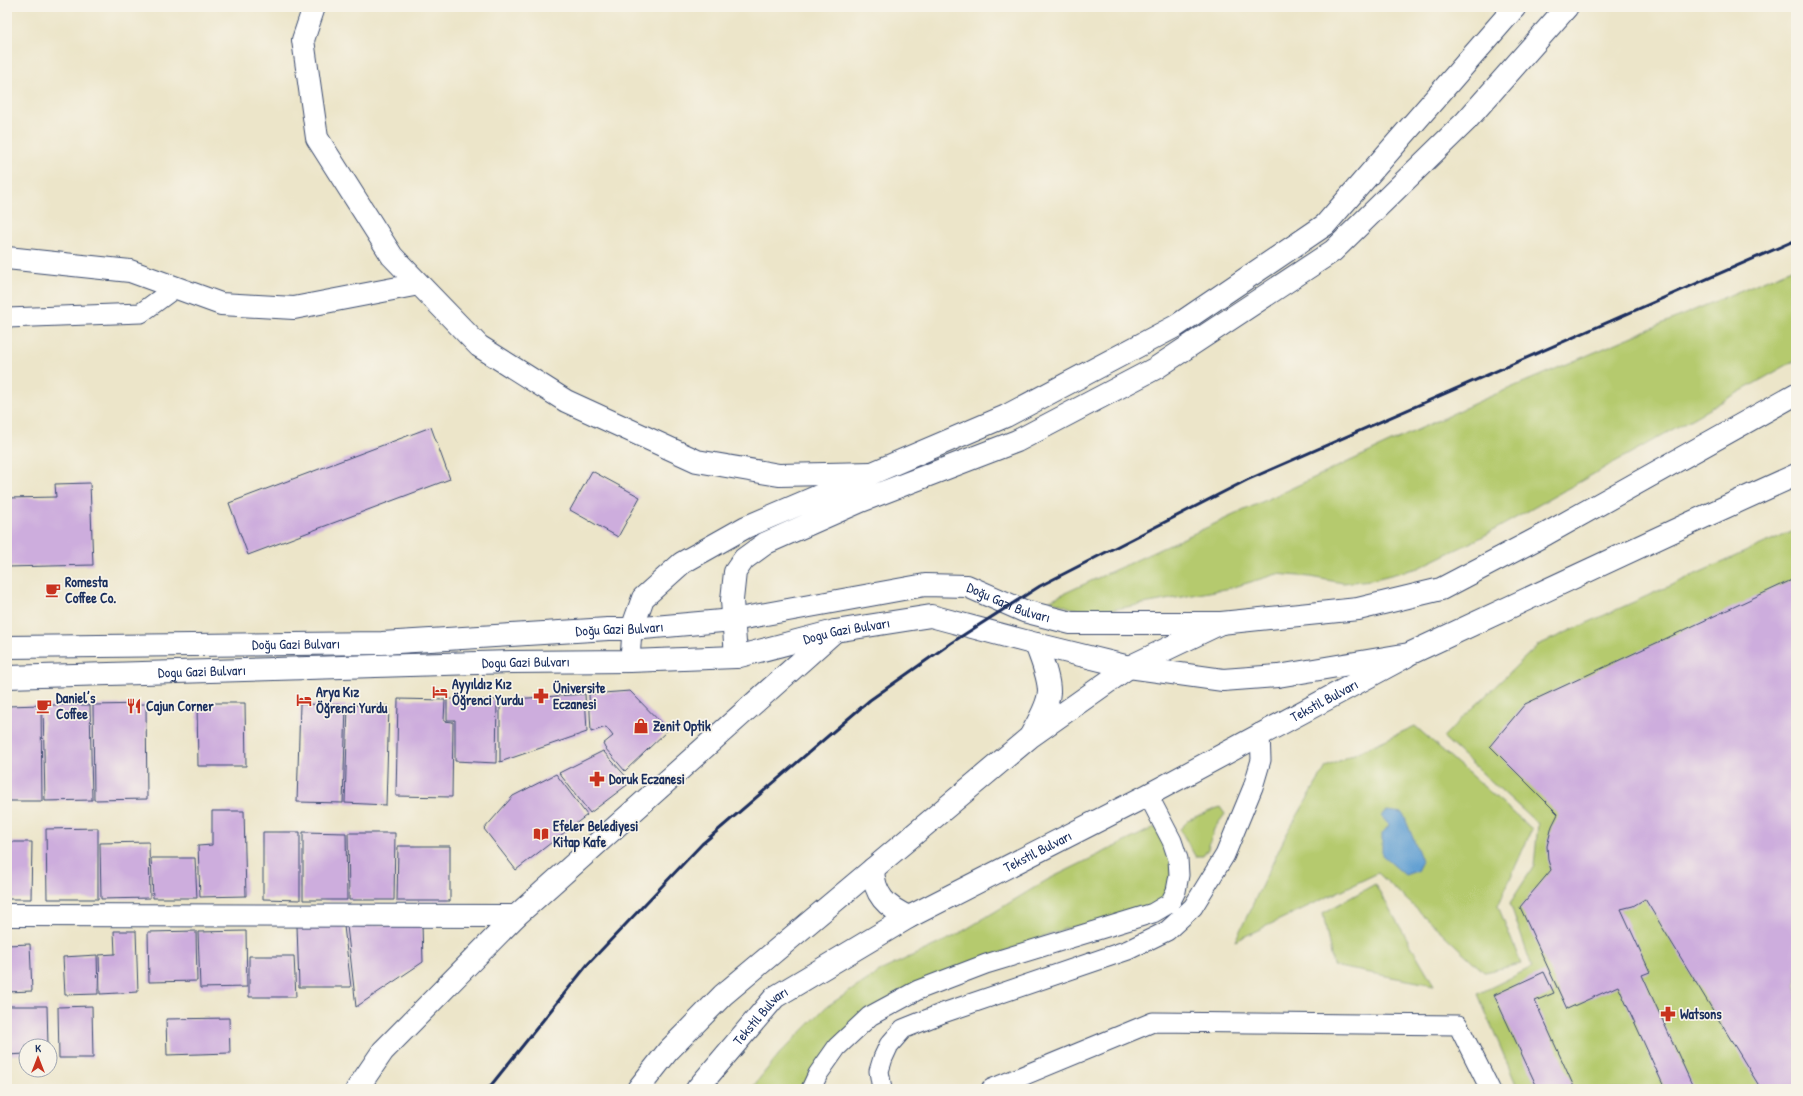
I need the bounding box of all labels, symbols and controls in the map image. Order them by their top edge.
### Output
place label: Romesta Coffee Co. [65,572,116,607]
street label: Doğu Gazi Bulvarı [964,577,1052,626]
cafe icon: Romesta Coffee Co. [44,581,62,599]
street label: Dogu Gazi Bulvarı [801,613,891,648]
street label: Doğu Gazi Bulvarı [575,616,664,640]
street label: Doğu Gazi Bulvarı [252,633,340,654]
street label: Dogu Gazi Bulvarı [481,652,570,673]
street label: Dogu Gazi Bulvarı [158,660,246,682]
place label: Ayyıldız Kız Öğrenci Yurdu [452,674,524,711]
street label: Tekstil Bulvarı [1287,674,1361,726]
place label: Üniversite Eczanesi [553,678,606,713]
place label: Arya Kız Öğrenci Yurdu [316,682,388,719]
hotel icon: Ayyıldız Kız Öğrenci Yurdu [431,683,449,701]
pharmacy icon: Üniversite Eczanesi [532,687,550,705]
place label: Daniel’s Coffee [56,688,96,723]
hotel icon: Arya Kız Öğrenci Yurdu [295,691,313,709]
place label: Cajun Corner [146,696,214,716]
cafe icon: Daniel’s Coffee [35,697,53,715]
restaurant icon: Cajun Corner [125,697,143,715]
place label: Zenit Optik [653,716,711,737]
shop icon: Zenit Optik [632,717,650,735]
place label: Doruk Eczanesi [609,769,685,788]
pharmacy icon: Doruk Eczanesi [588,770,606,788]
place label: Efeler Belediyesi Kitap Kafe [553,816,638,853]
library icon: Efeler Belediyesi Kitap Kafe [532,825,550,843]
street label: Tekstil Bulvarı [1000,826,1075,876]
street label: Tekstil Bulvarı [728,981,791,1049]
place label: Watsons [1680,1004,1722,1023]
pharmacy icon: Watsons [1659,1005,1677,1023]
north arrow [18,1038,58,1078]
text: K [35,1041,41,1055]

